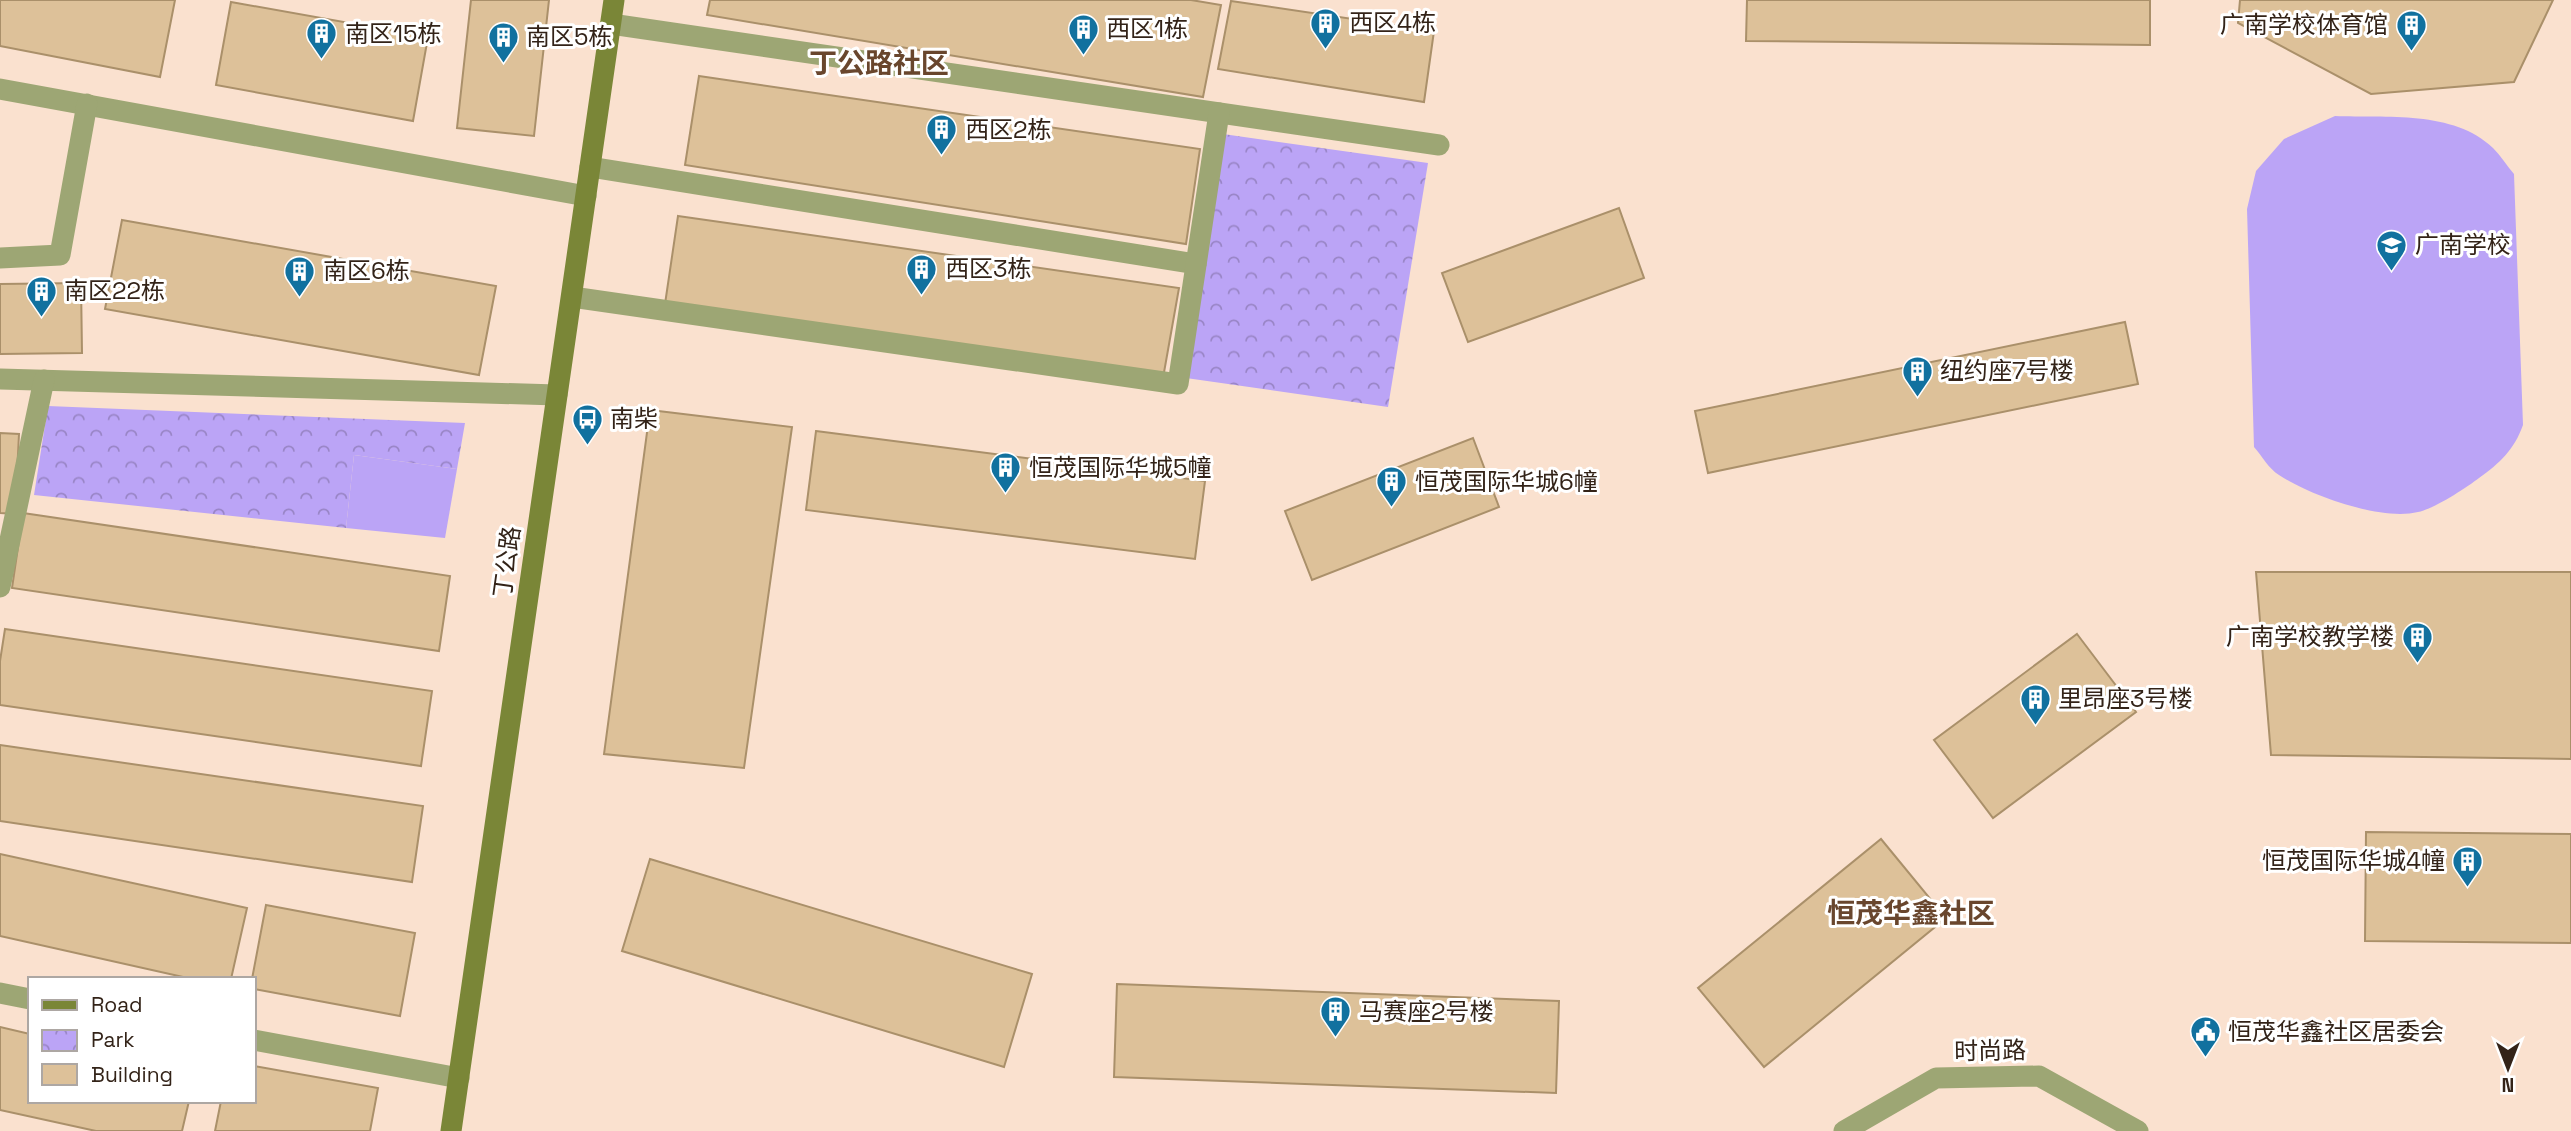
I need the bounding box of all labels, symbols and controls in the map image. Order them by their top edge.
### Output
building icon: 西区4栋 [1309,6,1343,50]
place label: 西区4栋 [1349,7,1436,38]
building icon: 广南学校体育馆 [2394,8,2428,52]
place label: 广南学校体育馆 [2220,9,2388,40]
building icon: 西区1栋 [1066,12,1100,56]
place label: 西区1栋 [1106,13,1188,44]
building icon: 南区15栋 [305,17,339,61]
place label: 南区15栋 [345,18,441,49]
building icon: 南区5栋 [486,20,520,64]
place label: 南区5栋 [526,21,612,52]
district label: 丁公路社区 [809,45,949,81]
building icon: 西区2栋 [925,113,959,157]
place label: 西区2栋 [965,114,1051,145]
school or university icon: 广南学校 [2375,228,2409,272]
place label: 广南学校 [2415,229,2511,260]
building icon: 西区3栋 [905,252,939,296]
place label: 西区3栋 [945,253,1032,284]
building icon: 南区6栋 [283,254,317,298]
place label: 南区6栋 [323,255,410,286]
building icon: 南区22栋 [24,274,58,318]
place label: 南区22栋 [64,275,165,306]
building icon: 纽约座7号楼 [1900,354,1934,398]
place label: 纽约座7号楼 [1940,355,2074,386]
bus stop icon: 南柴 [570,402,604,446]
place label: 南柴 [610,403,658,434]
building icon: 恒茂国际华城5幢 [989,451,1023,495]
place label: 恒茂国际华城5幢 [1029,452,1211,483]
building icon: 恒茂国际华城6幢 [1375,465,1409,509]
place label: 恒茂国际华城6幢 [1415,466,1598,497]
street label: 丁公路 [486,524,527,600]
building icon: 广南学校教学楼 [2400,620,2434,664]
place label: 广南学校教学楼 [2226,621,2394,652]
building icon: 里昂座3号楼 [2018,682,2052,726]
place label: 里昂座3号楼 [2058,683,2193,714]
building icon: 恒茂国际华城4幢 [2451,844,2485,888]
place label: 恒茂国际华城4幢 [2262,845,2445,876]
district label: 恒茂华鑫社区 [1827,895,1995,931]
legend [28,977,256,1103]
text: Road [91,991,143,1018]
building icon: 马赛座2号楼 [1319,995,1353,1039]
place label: 马赛座2号楼 [1359,996,1493,1027]
public building icon: 恒茂华鑫社区居委会 [2188,1015,2222,1059]
place label: 恒茂华鑫社区居委会 [2228,1016,2444,1047]
text: Park [91,1026,135,1053]
north arrow [2473,1033,2543,1103]
street label: 时尚路 [1954,1034,2026,1067]
text: Building [91,1061,173,1088]
text: N [2502,1072,2514,1097]

